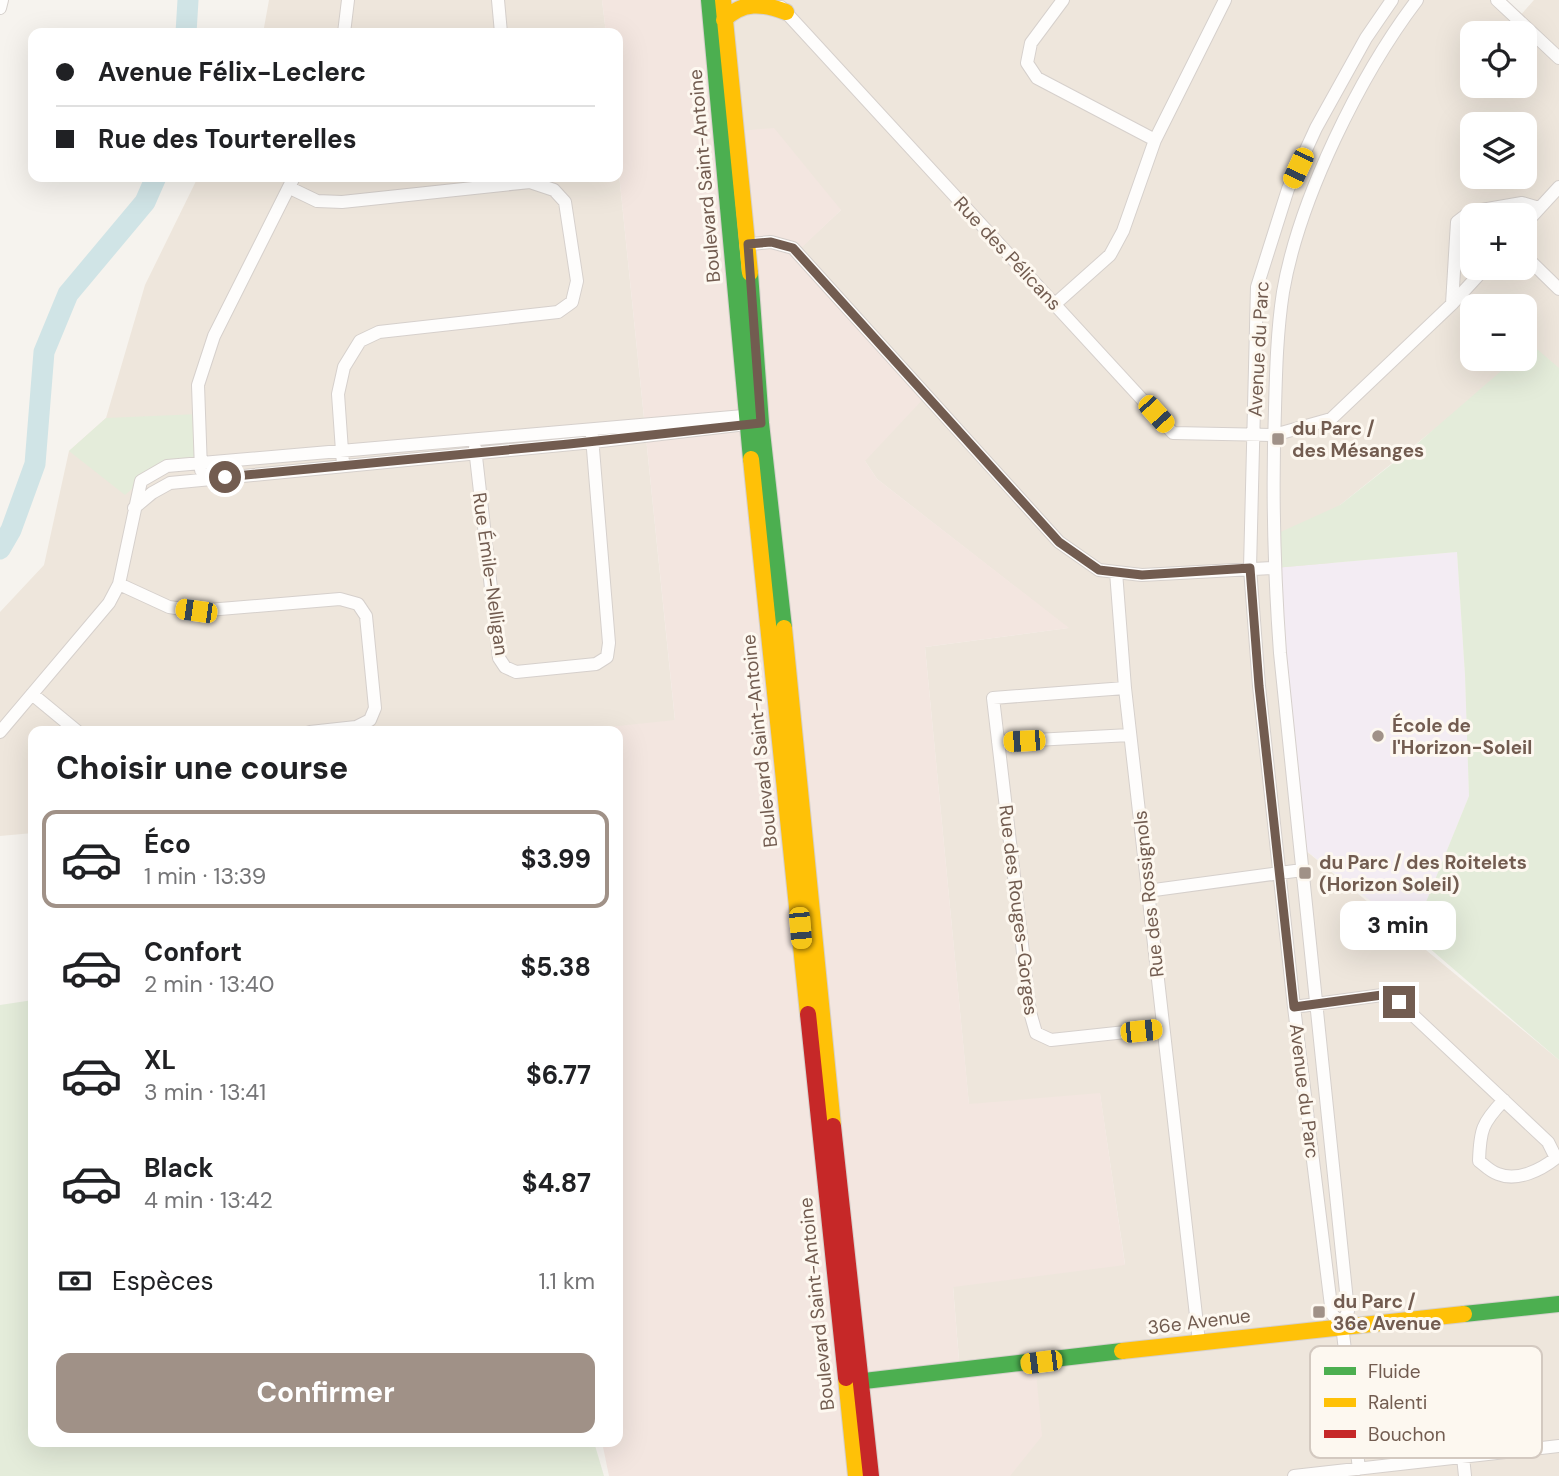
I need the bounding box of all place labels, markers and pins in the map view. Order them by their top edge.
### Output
place label: du Parc / des Mésanges [1292,416,1424,463]
marker: du Parc / des Mésanges [1270,431,1286,447]
place label: École de l'Horizon-Soleil [1392,713,1532,760]
marker: École de l'Horizon-Soleil [1370,728,1386,744]
place label: du Parc / des Roitelets (Horizon Soleil) [1319,850,1527,897]
marker: du Parc / des Roitelets (Horizon Soleil) [1297,865,1313,881]
place label: du Parc / 36e Avenue [1333,1289,1441,1336]
marker: du Parc / 36e Avenue [1311,1304,1327,1320]

